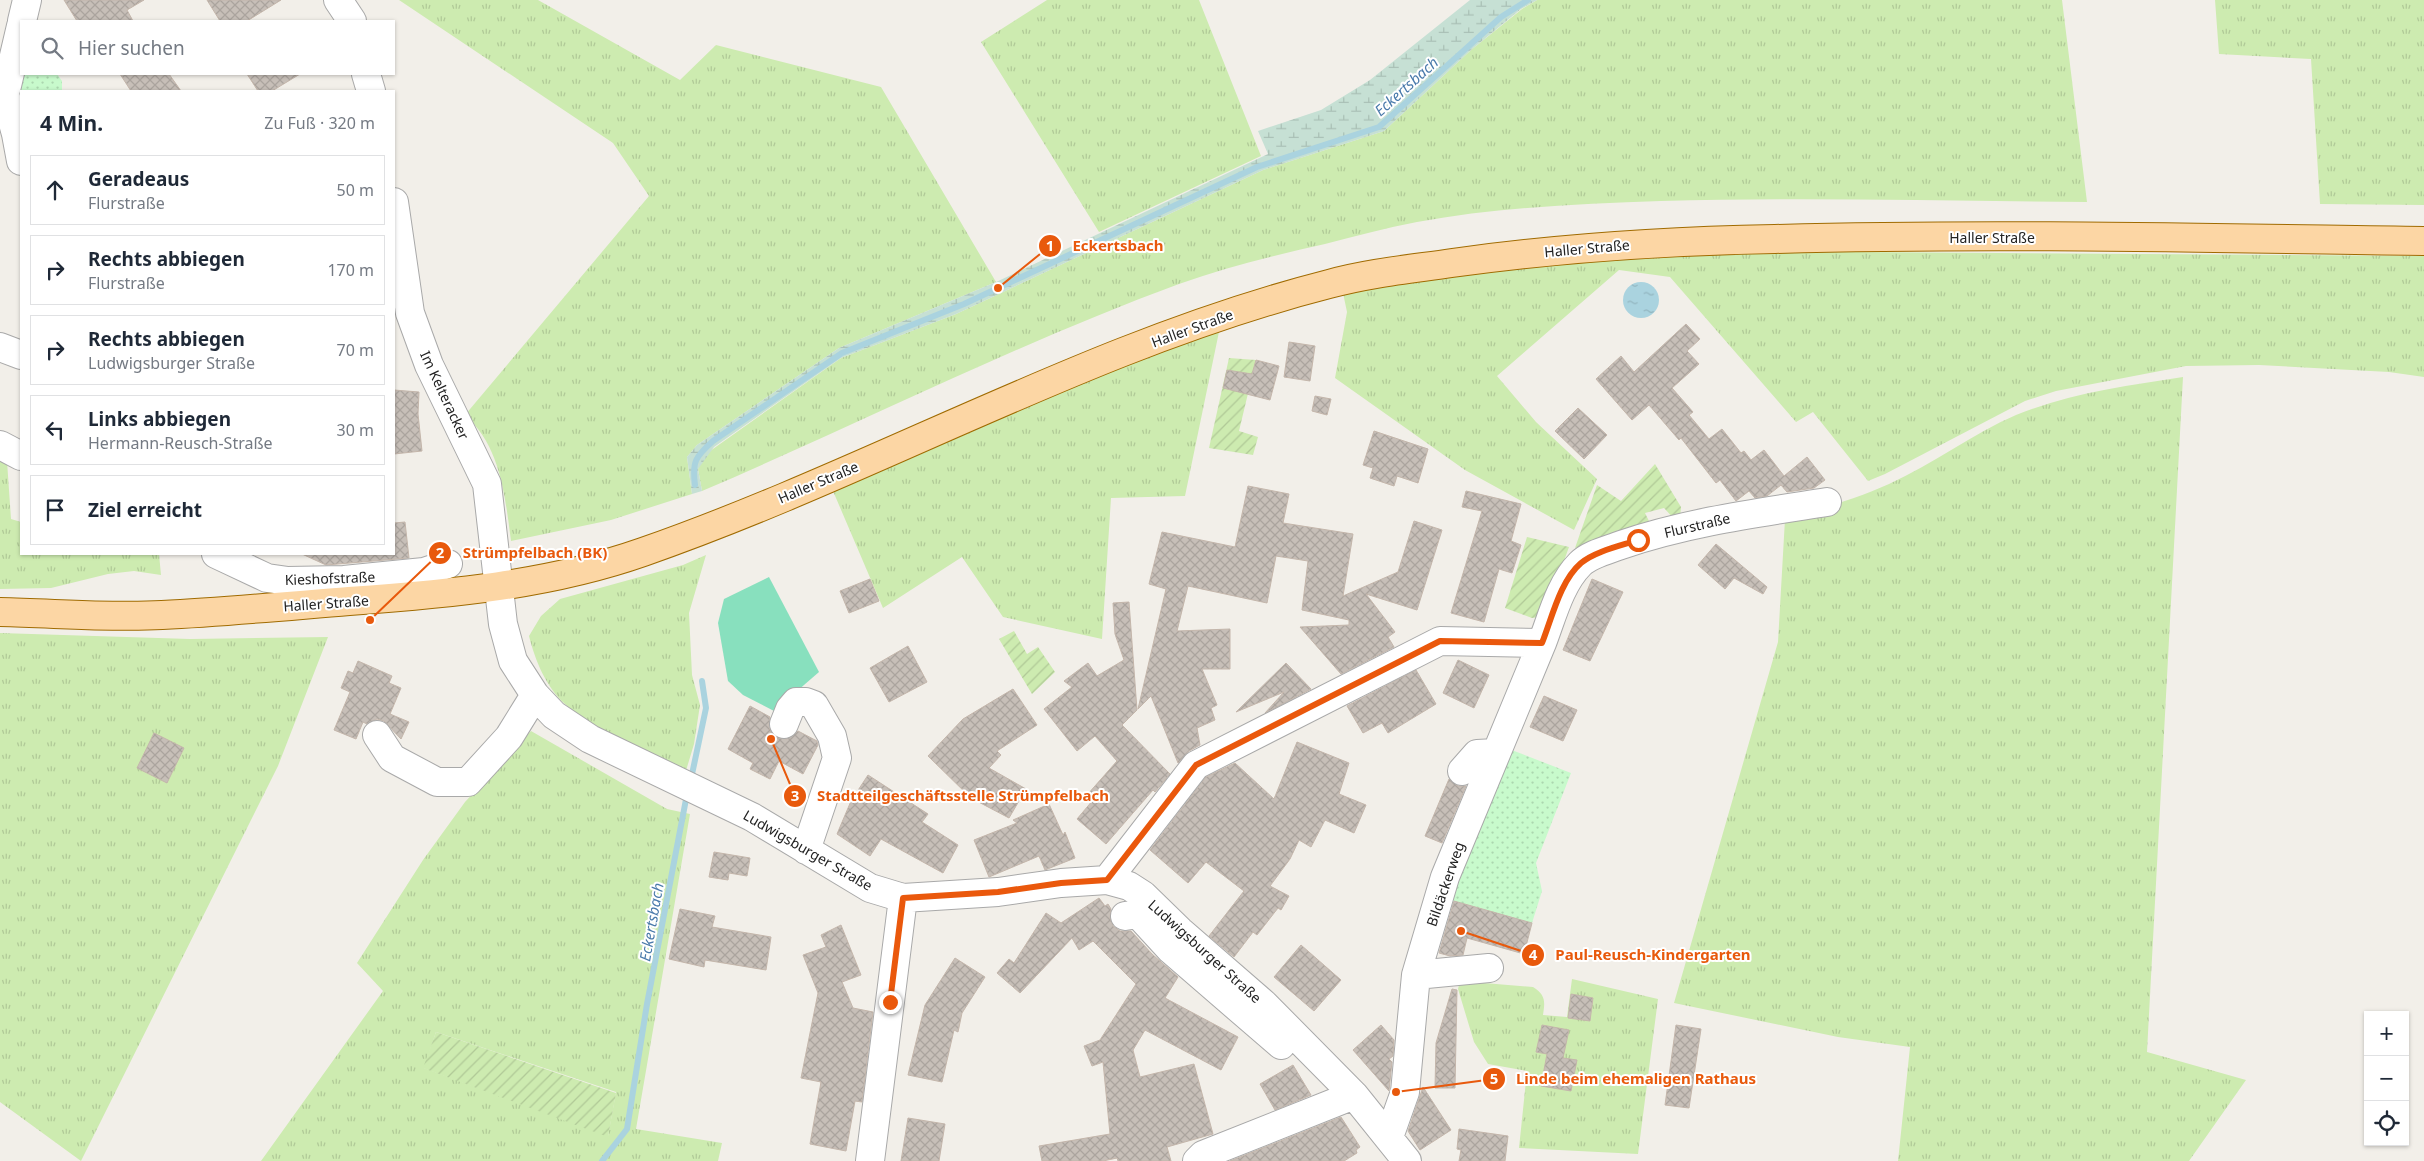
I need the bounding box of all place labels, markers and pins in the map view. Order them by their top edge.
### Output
callout: Eckertsbach [1038,231,1174,261]
callout: Strümpfelbach (BK) [427,538,617,568]
callout: Stadtteilgeschäftsstelle Strümpfelbach [782,781,1119,811]
callout: Paul-Reusch-Kindergarten [1521,940,1761,970]
callout: Linde beim ehemaligen Rathaus [1481,1064,1766,1094]

